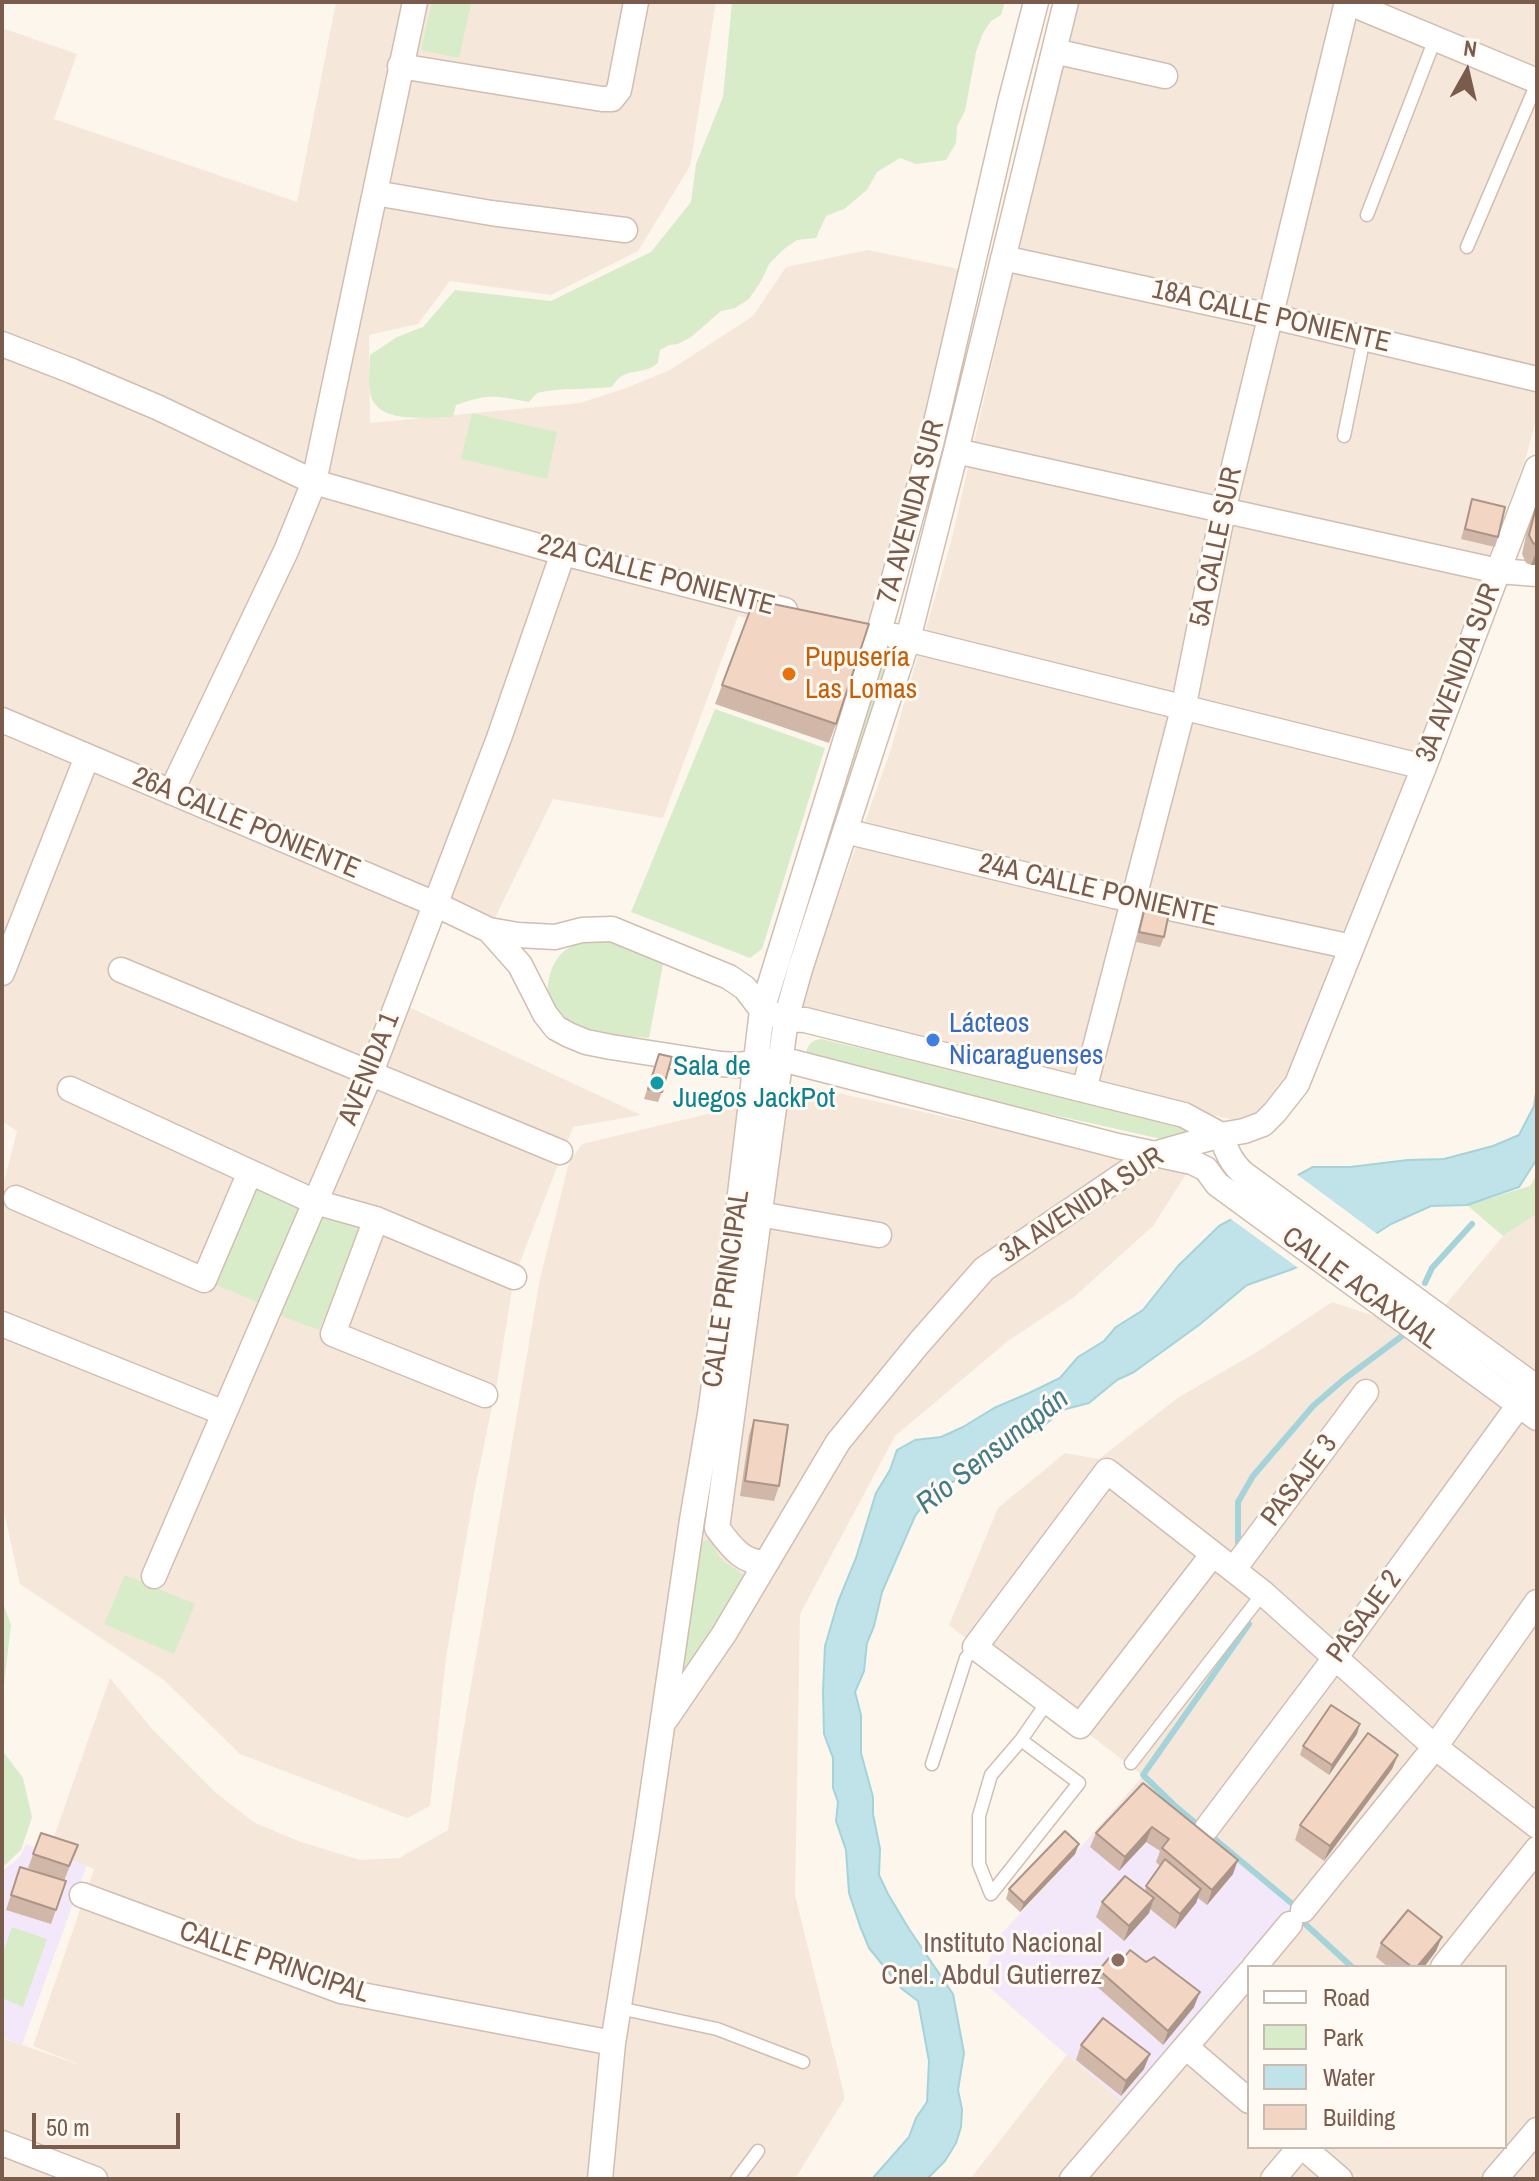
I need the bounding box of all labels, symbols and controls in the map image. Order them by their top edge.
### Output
north arrow [1427,32,1507,112]
text: N [1462,32,1479,64]
street label: 18A CALLE PONIENTE [1148,273,1394,361]
street label: 7A AVENIDA SUR [871,417,953,607]
street label: 5A CALLE SUR [1184,464,1250,630]
street label: 22A CALLE PONIENTE [534,528,778,624]
street label: 3A AVENIDA SUR [1410,579,1508,767]
place label: Pupusería Las Lomas [805,641,917,707]
marker: Pupusería Las Lomas [780,665,798,683]
street label: 26A CALLE PONIENTE [127,761,365,887]
street label: 24A CALLE PONIENTE [975,847,1221,935]
place label: Lácteos Nicaraguenses [949,1007,1103,1073]
street label: AVENIDA 1 [332,1008,408,1130]
marker: Lácteos Nicaraguenses [924,1031,942,1049]
place label: Sala de Juegos JackPot [673,1050,835,1116]
marker: Sala de Juegos JackPot [648,1074,666,1092]
street label: 3A AVENIDA SUR [994,1141,1170,1271]
street label: CALLE PRINCIPAL [697,1188,757,1390]
street label: CALLE ACAXUAL [1275,1221,1445,1357]
water label: Río Sensunapán [910,1381,1076,1523]
street label: PASAJE 3 [1255,1429,1345,1533]
street label: PASAJE 2 [1320,1564,1410,1670]
street label: CALLE PRINCIPAL [175,1915,373,2011]
place label: Instituto Nacional Cnel. Abdul Gutierrez [881,1927,1102,1993]
marker: Instituto Nacional Cnel. Abdul Gutierrez [1109,1951,1127,1969]
legend [1247,1965,1507,2149]
text: Road [1323,1981,1370,2013]
text: Park [1323,2021,1363,2053]
text: Water [1323,2061,1375,2093]
scale bar [36,2097,184,2147]
text: Building [1323,2101,1395,2133]
text: 50 m [46,2111,90,2143]

